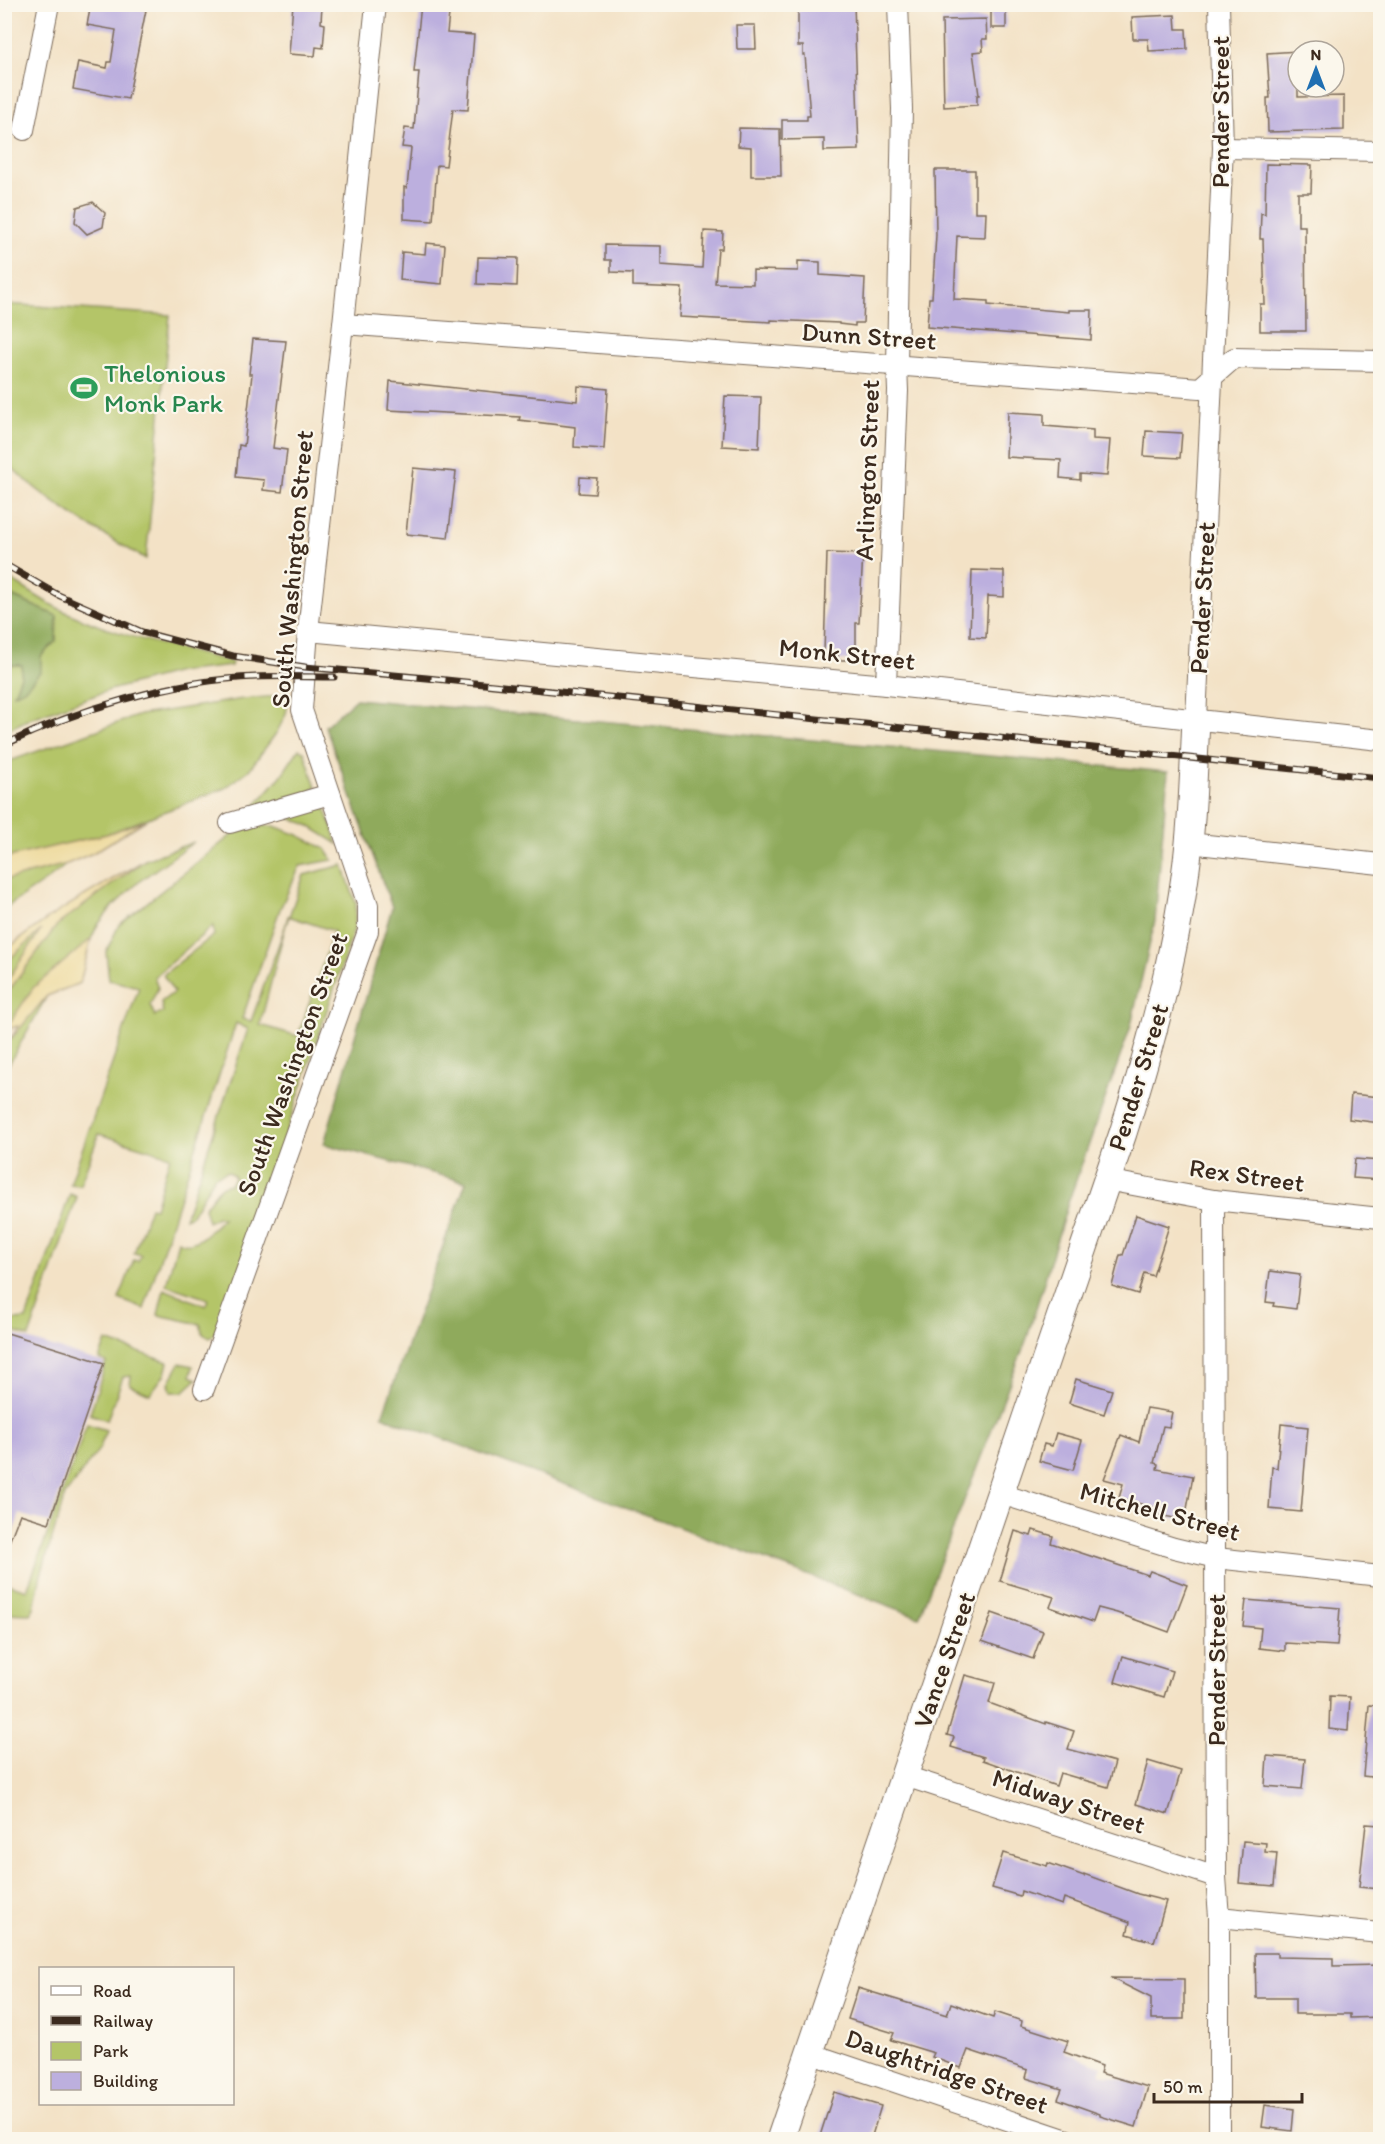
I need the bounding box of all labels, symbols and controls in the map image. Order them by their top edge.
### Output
street label: Pender Street [1204,36,1236,188]
north arrow [1286,39,1346,99]
text: N [1311,45,1321,64]
street label: Dunn Street [800,315,938,357]
place label: Thelonious Monk Park [104,357,226,419]
sports icon: Thelonious Monk Park [69,373,99,403]
street label: Arlington Street [848,379,886,561]
street label: South Washington Street [264,429,320,709]
street label: Pender Street [1182,521,1222,675]
street label: Monk Street [777,631,917,677]
street label: South Washington Street [229,927,355,1200]
street label: Pender Street [1100,999,1176,1155]
street label: Rex Street [1187,1151,1307,1199]
street label: Mitchell Street [1076,1474,1244,1548]
street label: Vance Street [906,1587,982,1732]
street label: Pender Street [1200,1594,1232,1746]
street label: Midway Street [988,1761,1150,1841]
legend [39,1967,234,2105]
text: Road [93,1980,132,2002]
text: Railway [93,2010,154,2032]
street label: Daughtridge Street [841,2021,1053,2121]
text: Park [93,2040,128,2062]
scale bar [1154,2066,1302,2104]
text: Building [93,2070,159,2092]
text: 50 m [1163,2076,1203,2098]

